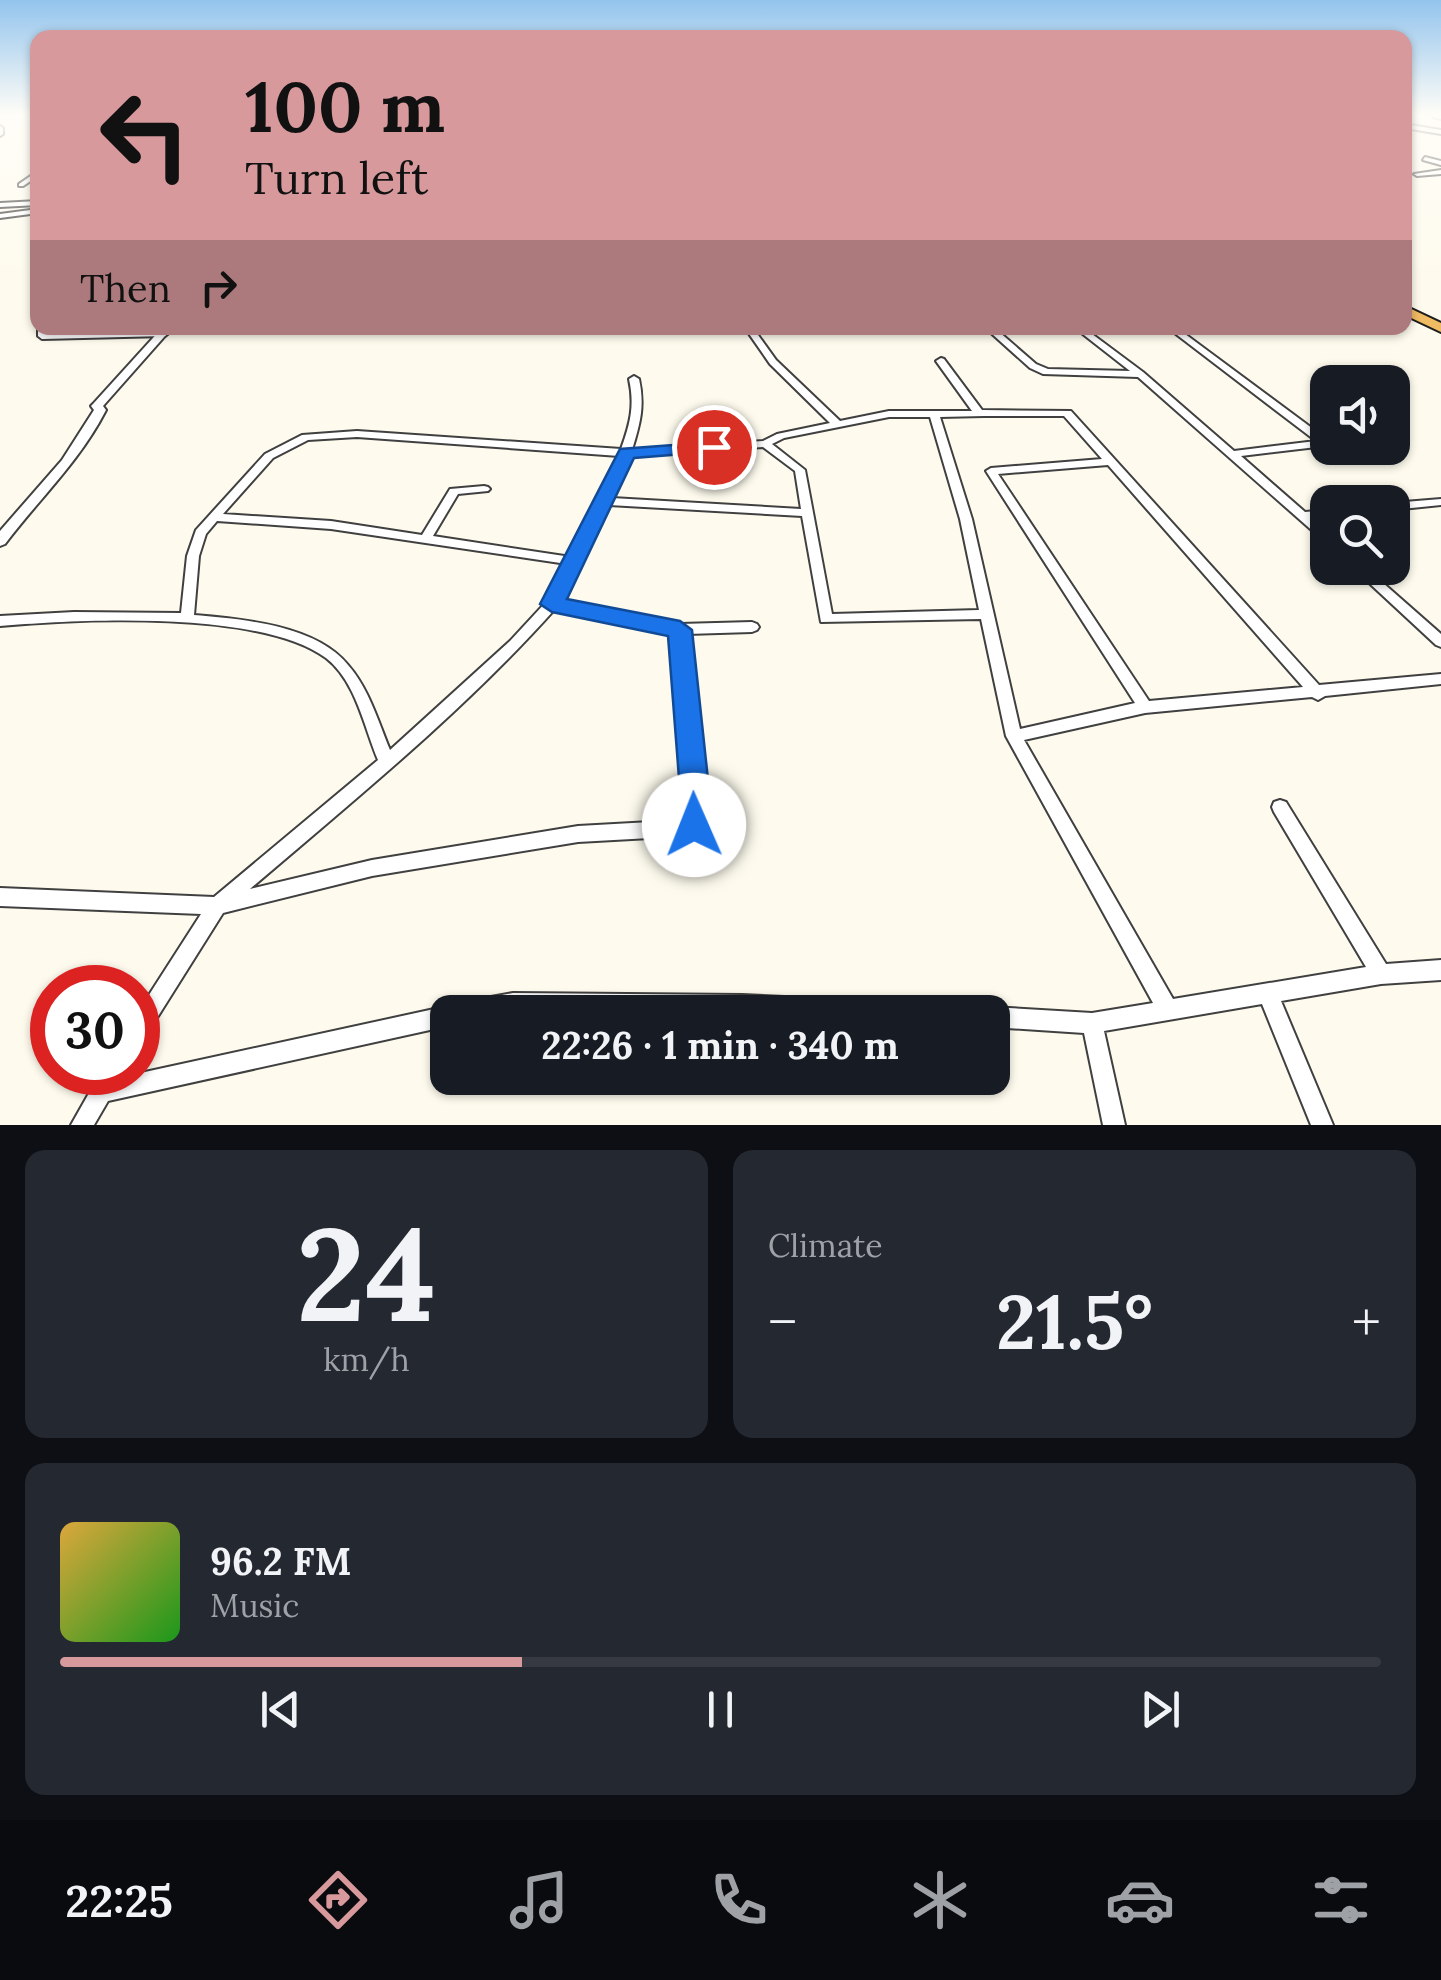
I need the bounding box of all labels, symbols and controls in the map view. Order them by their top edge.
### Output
text: 100 m [245,62,445,151]
icon: left [80,70,210,200]
text: Turn left [245,149,428,206]
icon: right [191,260,246,315]
text: Then [80,264,171,312]
map controls [1310,365,1410,585]
button: sound [1310,365,1410,465]
pin [672,405,757,490]
icon: arrive [687,420,742,475]
button: search [1310,485,1410,585]
position arrow [642,773,746,877]
speed limit sign: 30 [30,965,160,1095]
text: 22:26 · 1 min · 340 m [541,1021,899,1069]
text: 24 [296,1190,437,1357]
text: Climate [768,1225,883,1266]
text: 21.5° [996,1274,1153,1370]
text: − [768,1287,797,1357]
text: + [1352,1287,1381,1357]
text: km/h [323,1339,410,1380]
text: 96.2 FM [210,1537,351,1585]
text: Music [210,1585,299,1626]
icon: previous [253,1682,308,1737]
icon: pause [693,1682,748,1737]
icon: next [1133,1682,1188,1737]
icon: directions [303,1865,373,1935]
icon: music [504,1865,574,1935]
icon: phone [704,1865,774,1935]
icon: climate [905,1865,975,1935]
icon: car [1105,1865,1175,1935]
icon: filters [1306,1865,1376,1935]
text: 22:25 [65,1872,173,1929]

